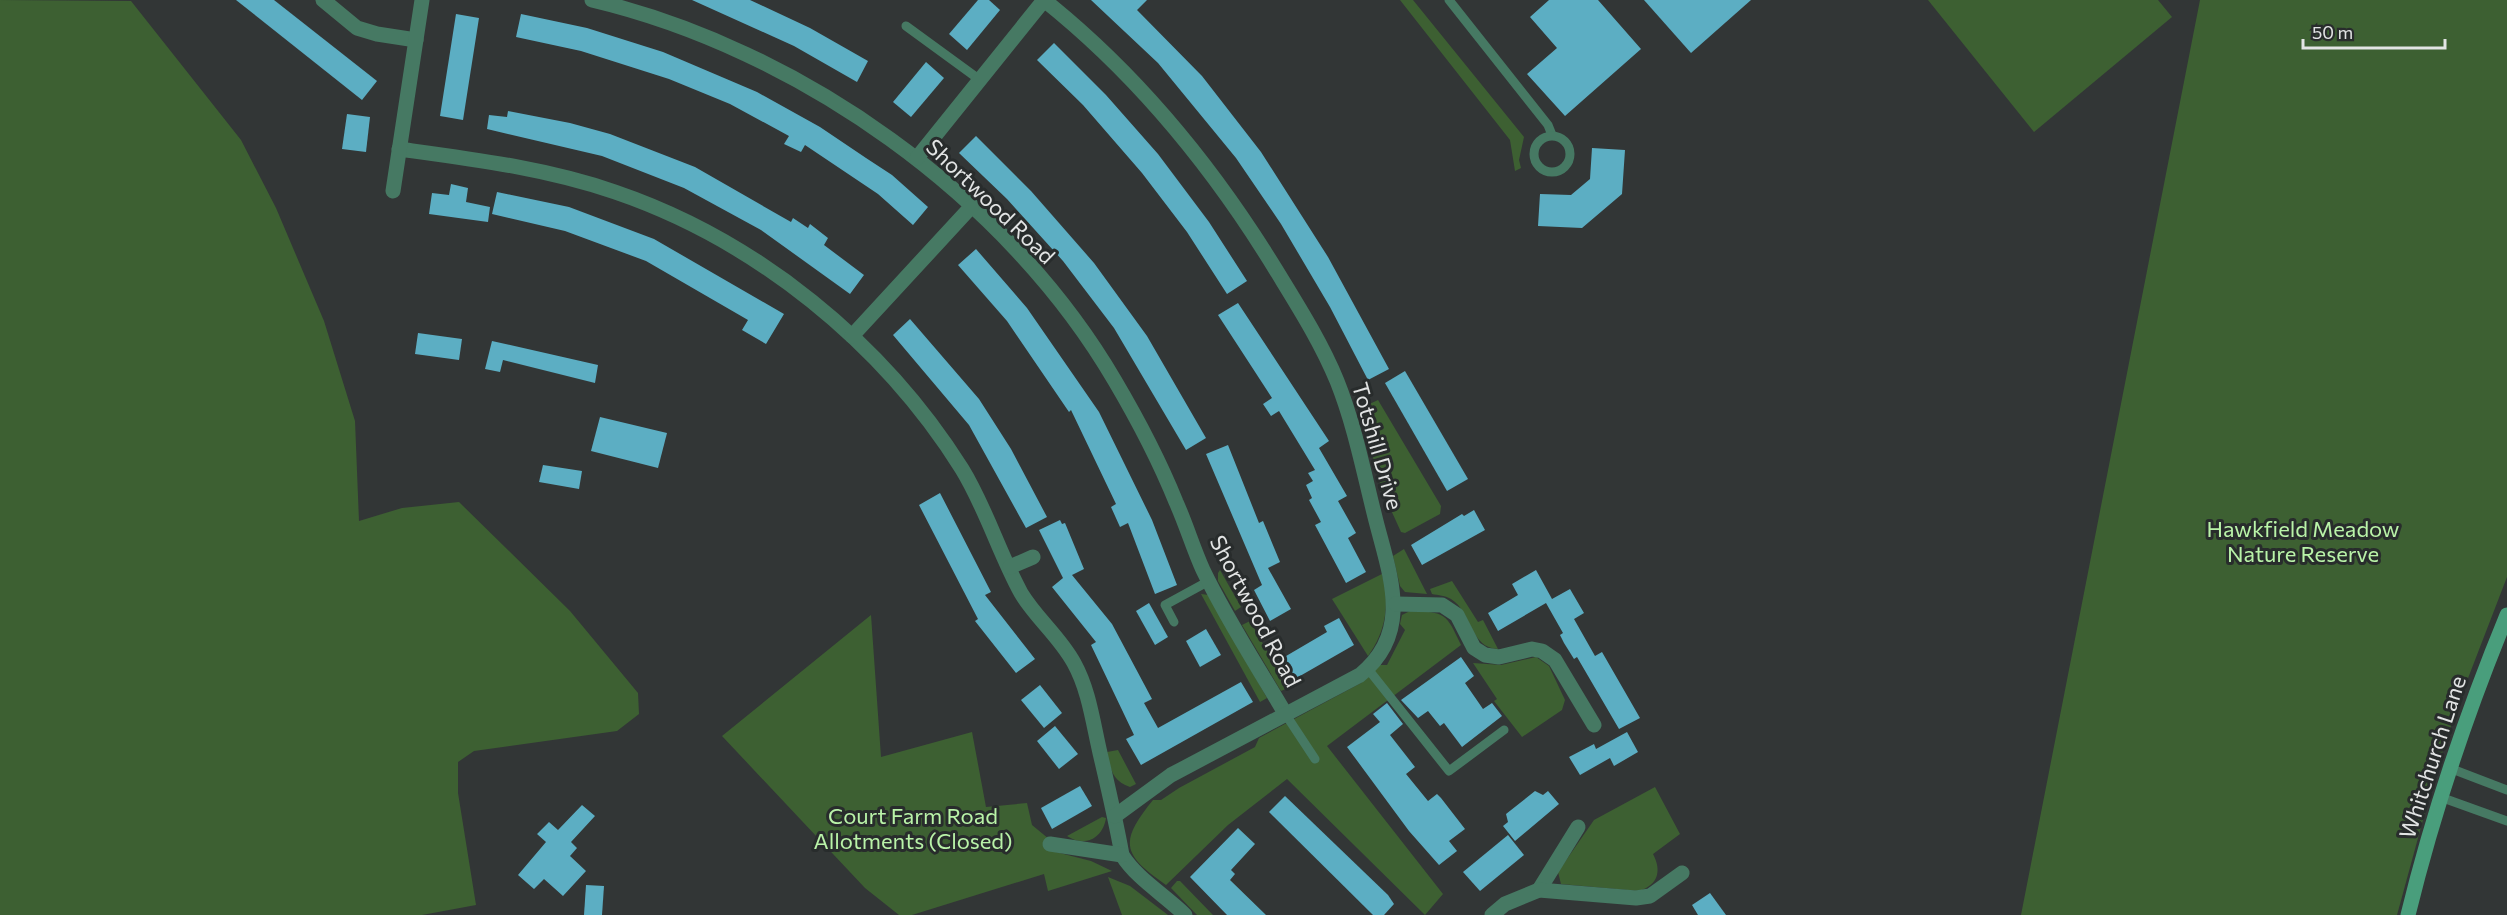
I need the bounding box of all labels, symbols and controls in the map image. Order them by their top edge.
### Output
scale bar [2303,12,2446,50]
text: 50 m [2312,21,2353,43]
street label: Shortwood Road [921,133,1061,269]
street label: Totshill Drive [1347,379,1409,513]
park label: Hawkfield Meadow Nature Reserve [2207,515,2400,567]
street label: Shortwood Road [1205,530,1307,692]
street label: Whitchurch Lane [2393,672,2471,842]
park label: Court Farm Road Allotments (Closed) [813,802,1013,854]

